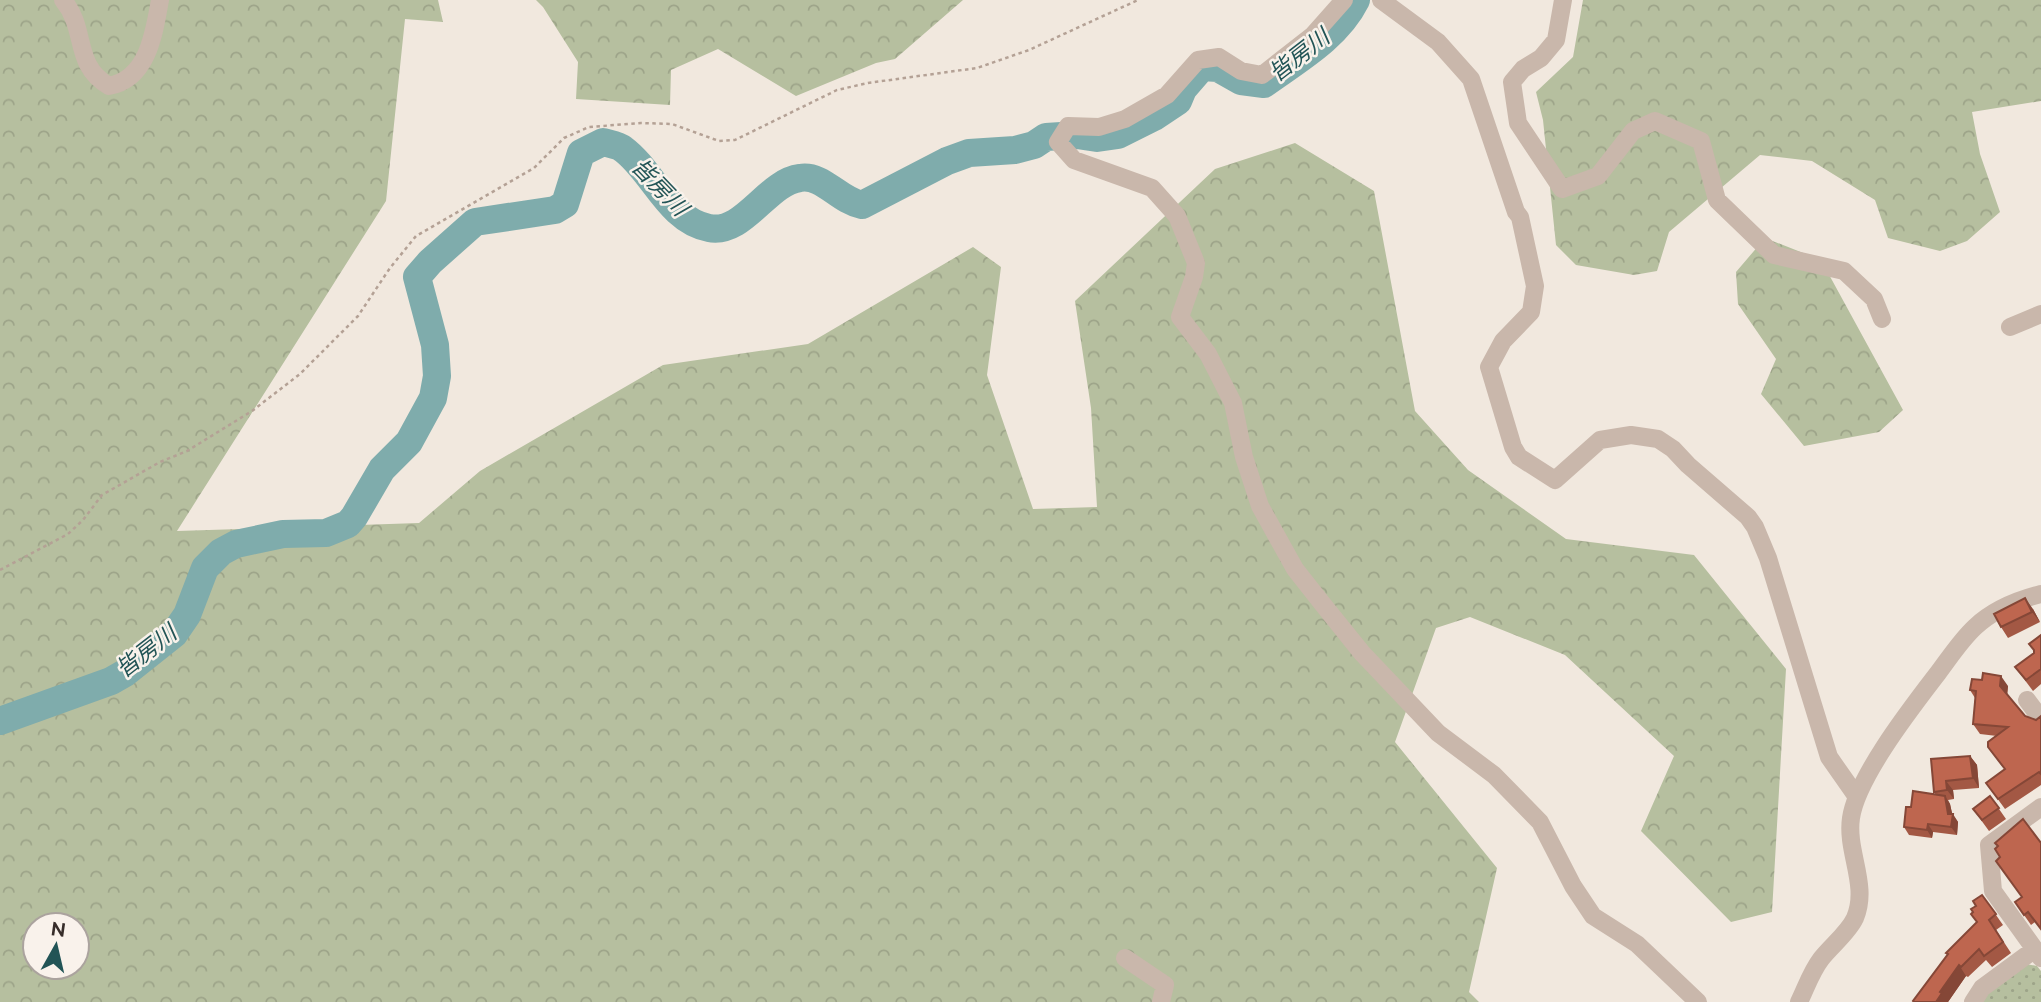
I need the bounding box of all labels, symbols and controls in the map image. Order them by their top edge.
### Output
water label: 皆房川 [1263,21,1337,86]
water label: 皆房川 [627,152,696,223]
water label: 皆房川 [110,617,184,682]
north arrow [21,911,91,981]
text: N [50,917,67,941]

